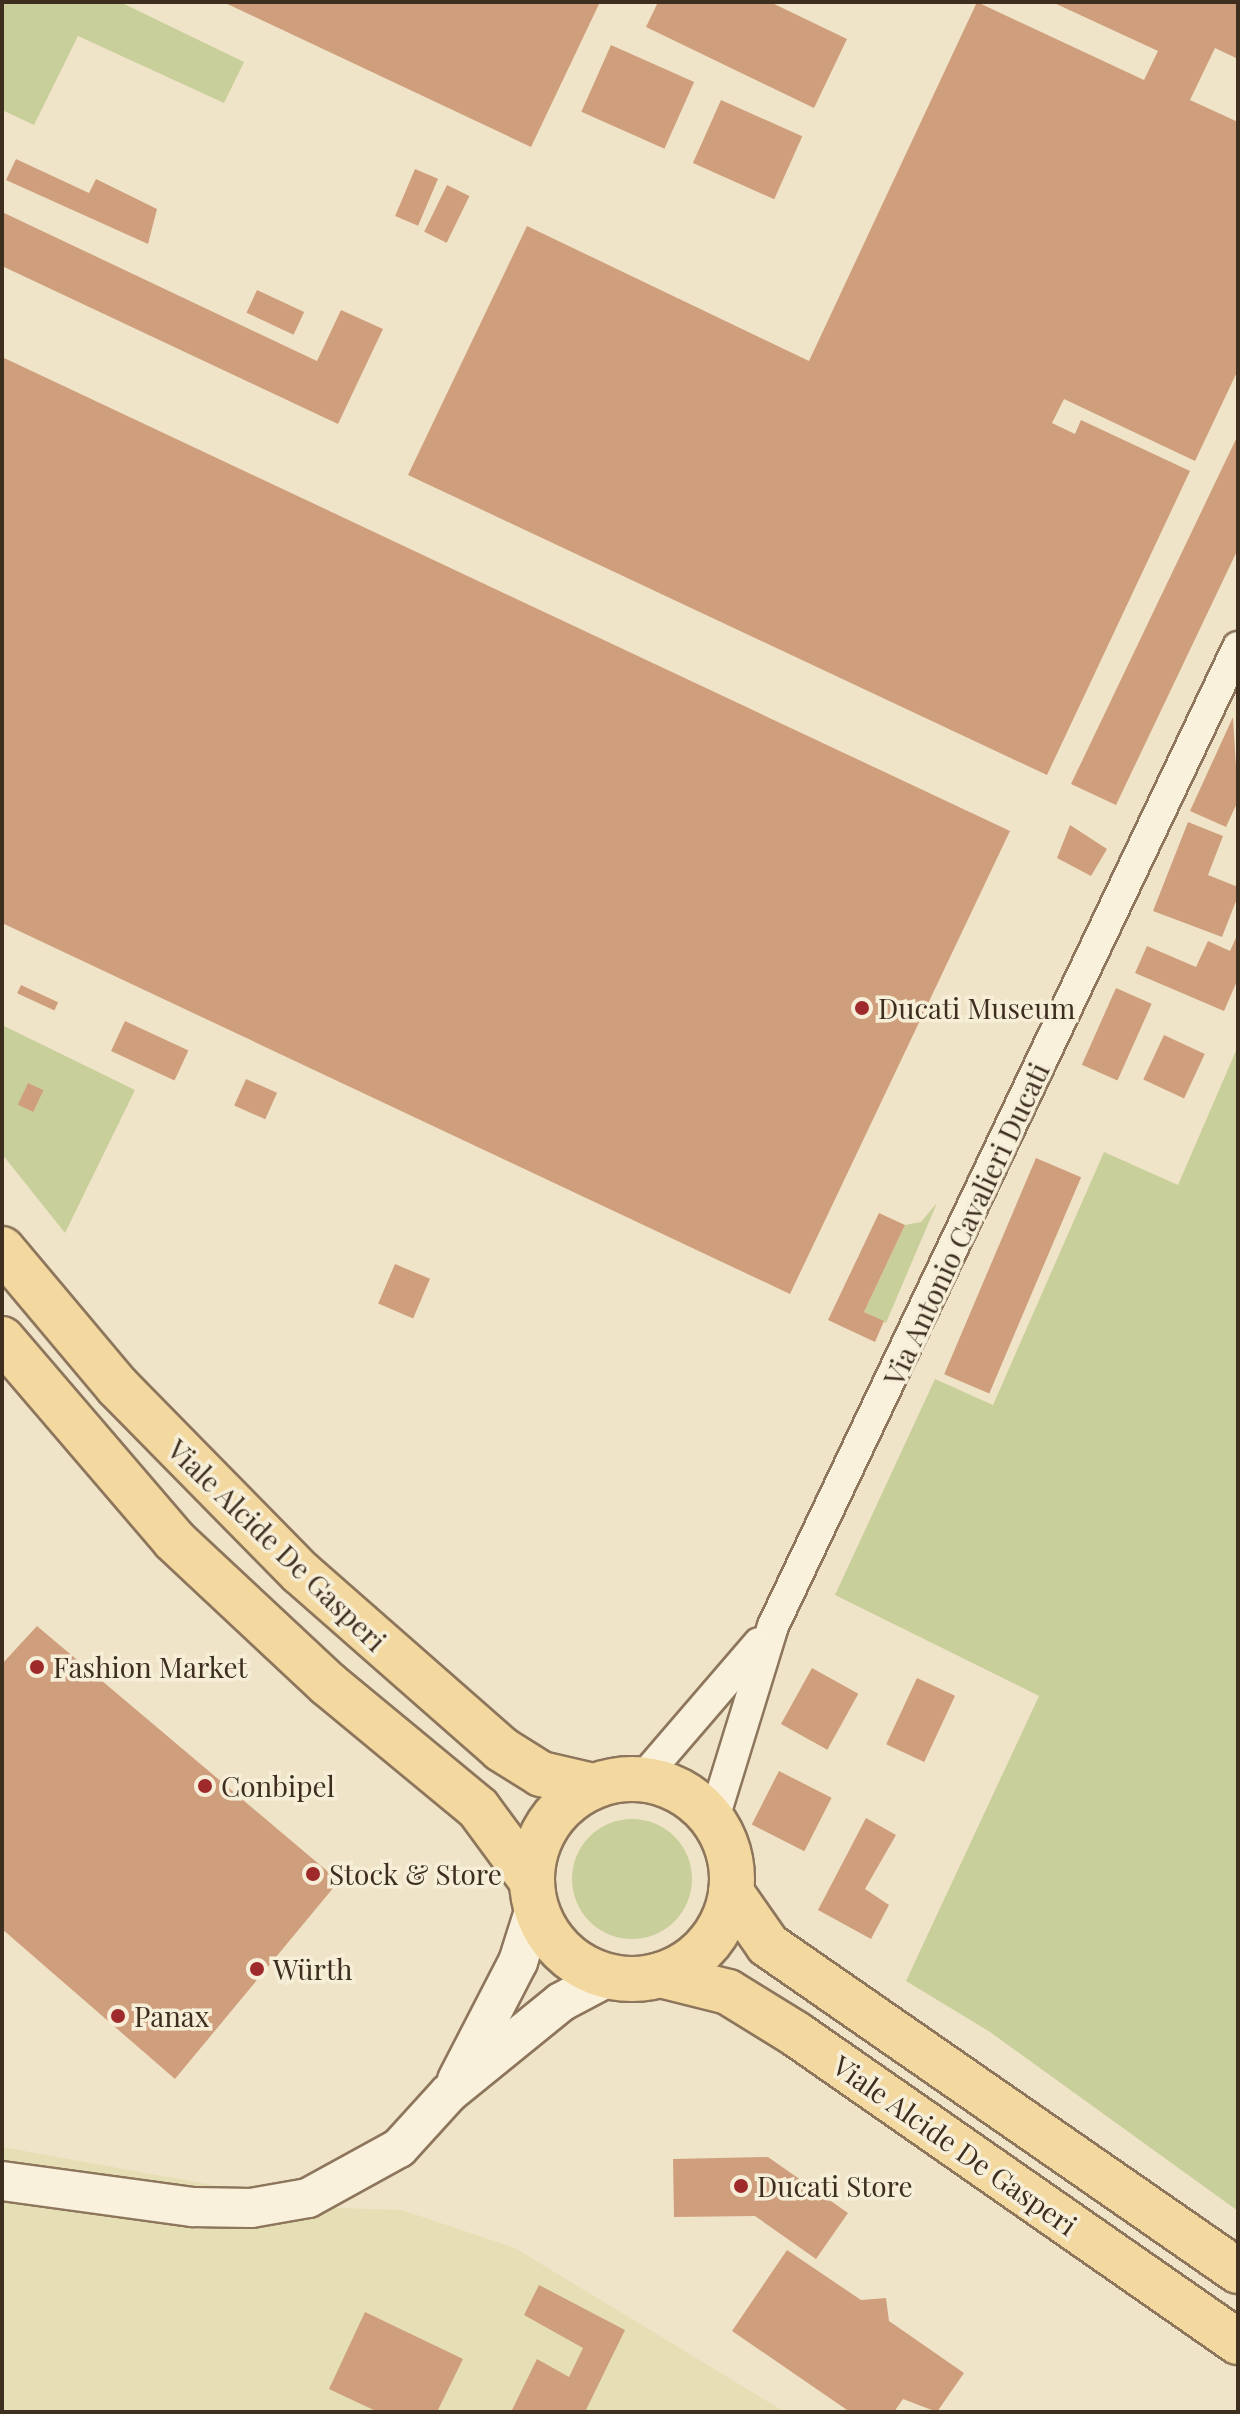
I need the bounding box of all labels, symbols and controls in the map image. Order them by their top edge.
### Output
place label: Ducati Museum [878,991,1075,1025]
marker: Ducati Museum [853,999,871,1017]
street label: Via Antonio Cavalieri Ducati [876,1057,1056,1391]
street label: Viale Alcide De Gasperi [161,1432,393,1658]
place label: Fashion Market [53,1650,247,1684]
marker: Fashion Market [28,1658,46,1676]
place label: Conbipel [221,1769,335,1803]
marker: Conbipel [196,1777,214,1795]
place label: Stock & Store [329,1857,502,1891]
marker: Stock & Store [304,1865,322,1883]
place label: Würth [273,1952,352,1986]
marker: Würth [248,1960,266,1978]
place label: Panax [134,1999,209,2033]
marker: Panax [109,2007,127,2025]
street label: Viale Alcide De Gasperi [826,2048,1084,2242]
place label: Ducati Store [757,2169,913,2203]
marker: Ducati Store [732,2177,750,2195]

